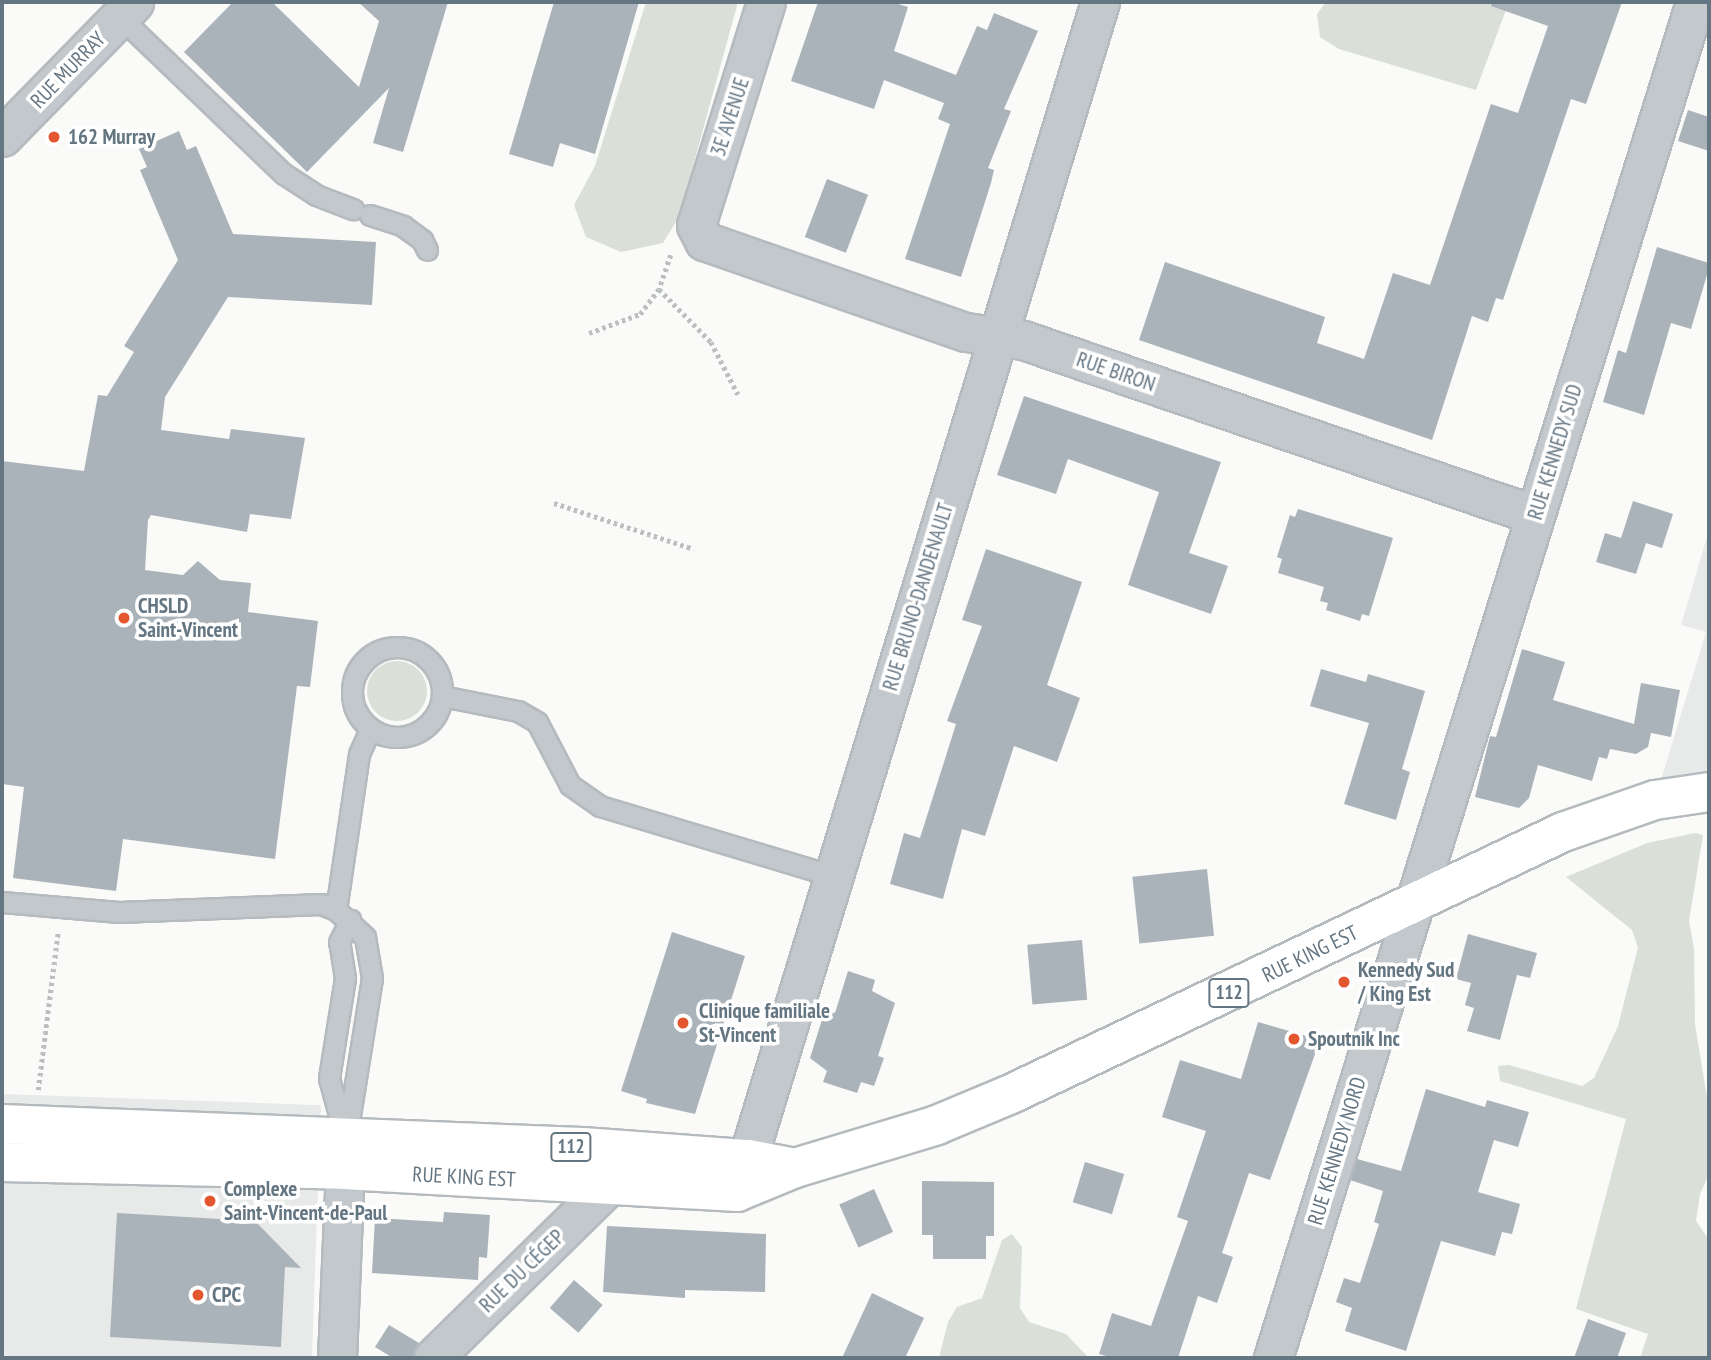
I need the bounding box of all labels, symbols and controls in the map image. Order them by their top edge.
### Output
street label: RUE MURRAY [25,26,111,114]
street label: 3E AVENUE [705,74,755,160]
place label: 162 Murray [68,124,155,150]
marker: 162 Murray [46,129,62,145]
street label: RUE BIRON [1073,347,1159,397]
street label: RUE KENNEDY SUD [1522,381,1588,523]
street label: RUE BRUNO-DANDENAULT [878,500,958,694]
place label: CHSLD Saint-Vincent [138,593,238,643]
marker: CHSLD Saint-Vincent [116,610,132,626]
street label: RUE KING EST [1258,920,1362,988]
place label: Kennedy Sud / King Est [1358,957,1455,1007]
marker: Kennedy Sud / King Est [1336,974,1352,990]
road number: 112 [1208,978,1250,1009]
place label: Clinique familiale St-Vincent [699,998,830,1048]
marker: Clinique familiale St-Vincent [673,1013,693,1033]
place label: Spoutnik Inc [1308,1026,1400,1052]
marker: Spoutnik Inc [1286,1031,1302,1047]
street label: RUE KENNEDY NORD [1302,1074,1372,1228]
road number: 112 [550,1132,592,1162]
street label: RUE KING EST [412,1162,516,1192]
place label: Complexe Saint-Vincent-de-Paul [224,1176,387,1226]
marker: Complexe Saint-Vincent-de-Paul [202,1193,218,1209]
street label: RUE DU CÉGEP [474,1224,570,1318]
place label: CPC [212,1282,241,1308]
marker: CPC [190,1287,206,1303]

